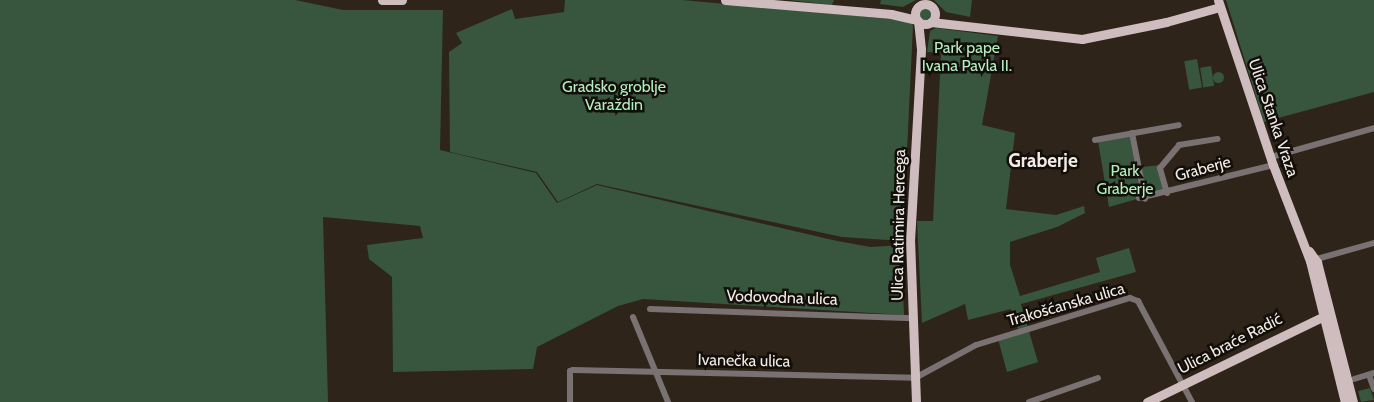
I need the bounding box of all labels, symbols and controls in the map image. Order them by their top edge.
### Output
park label: Park pape Ivana Pavla II. [922,38,1012,76]
street label: Ulica Stanka Vraza [1244,56,1302,180]
park label: Gradsko groblje Varaždin [562,77,666,115]
street label: Ulica Ratimira Hercega [888,149,910,301]
district label: Graberje [1008,150,1078,172]
street label: Graberje [1173,152,1233,186]
park label: Park Graberje [1097,161,1153,199]
street label: Trakošćanska ulica [1005,279,1127,331]
street label: Vodovodna ulica [726,286,838,310]
street label: Ulica braće Radić [1175,309,1285,379]
street label: Ivanečka ulica [698,351,790,371]

